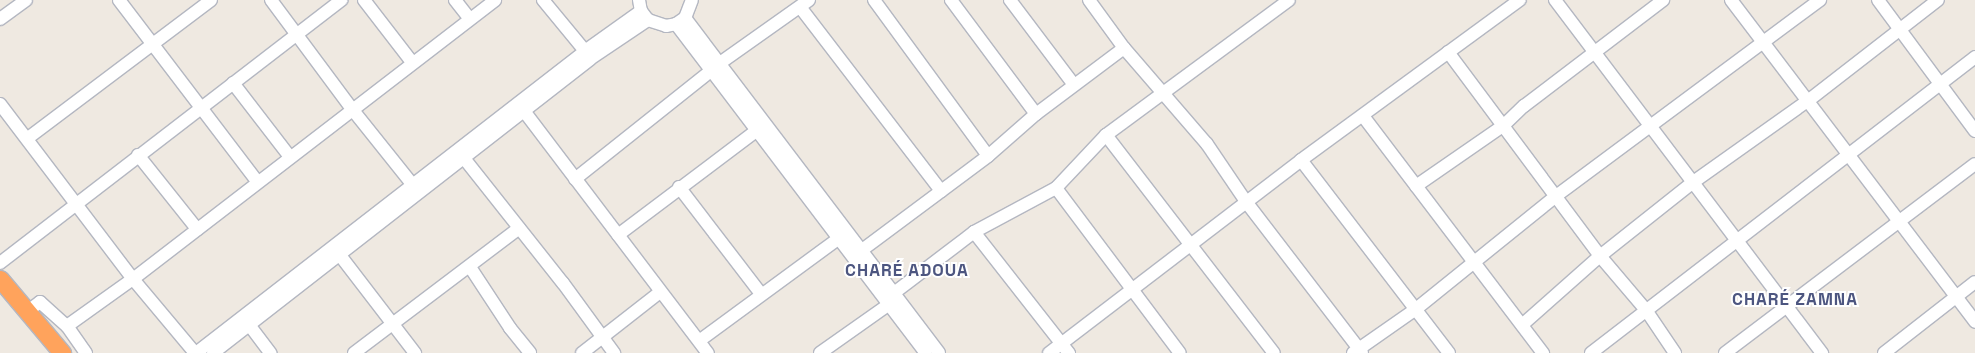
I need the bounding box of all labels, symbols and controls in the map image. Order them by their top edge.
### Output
district label: CHARÉ ADOUA [845,261,969,281]
district label: CHARÉ ZAMNA [1732,290,1858,310]

